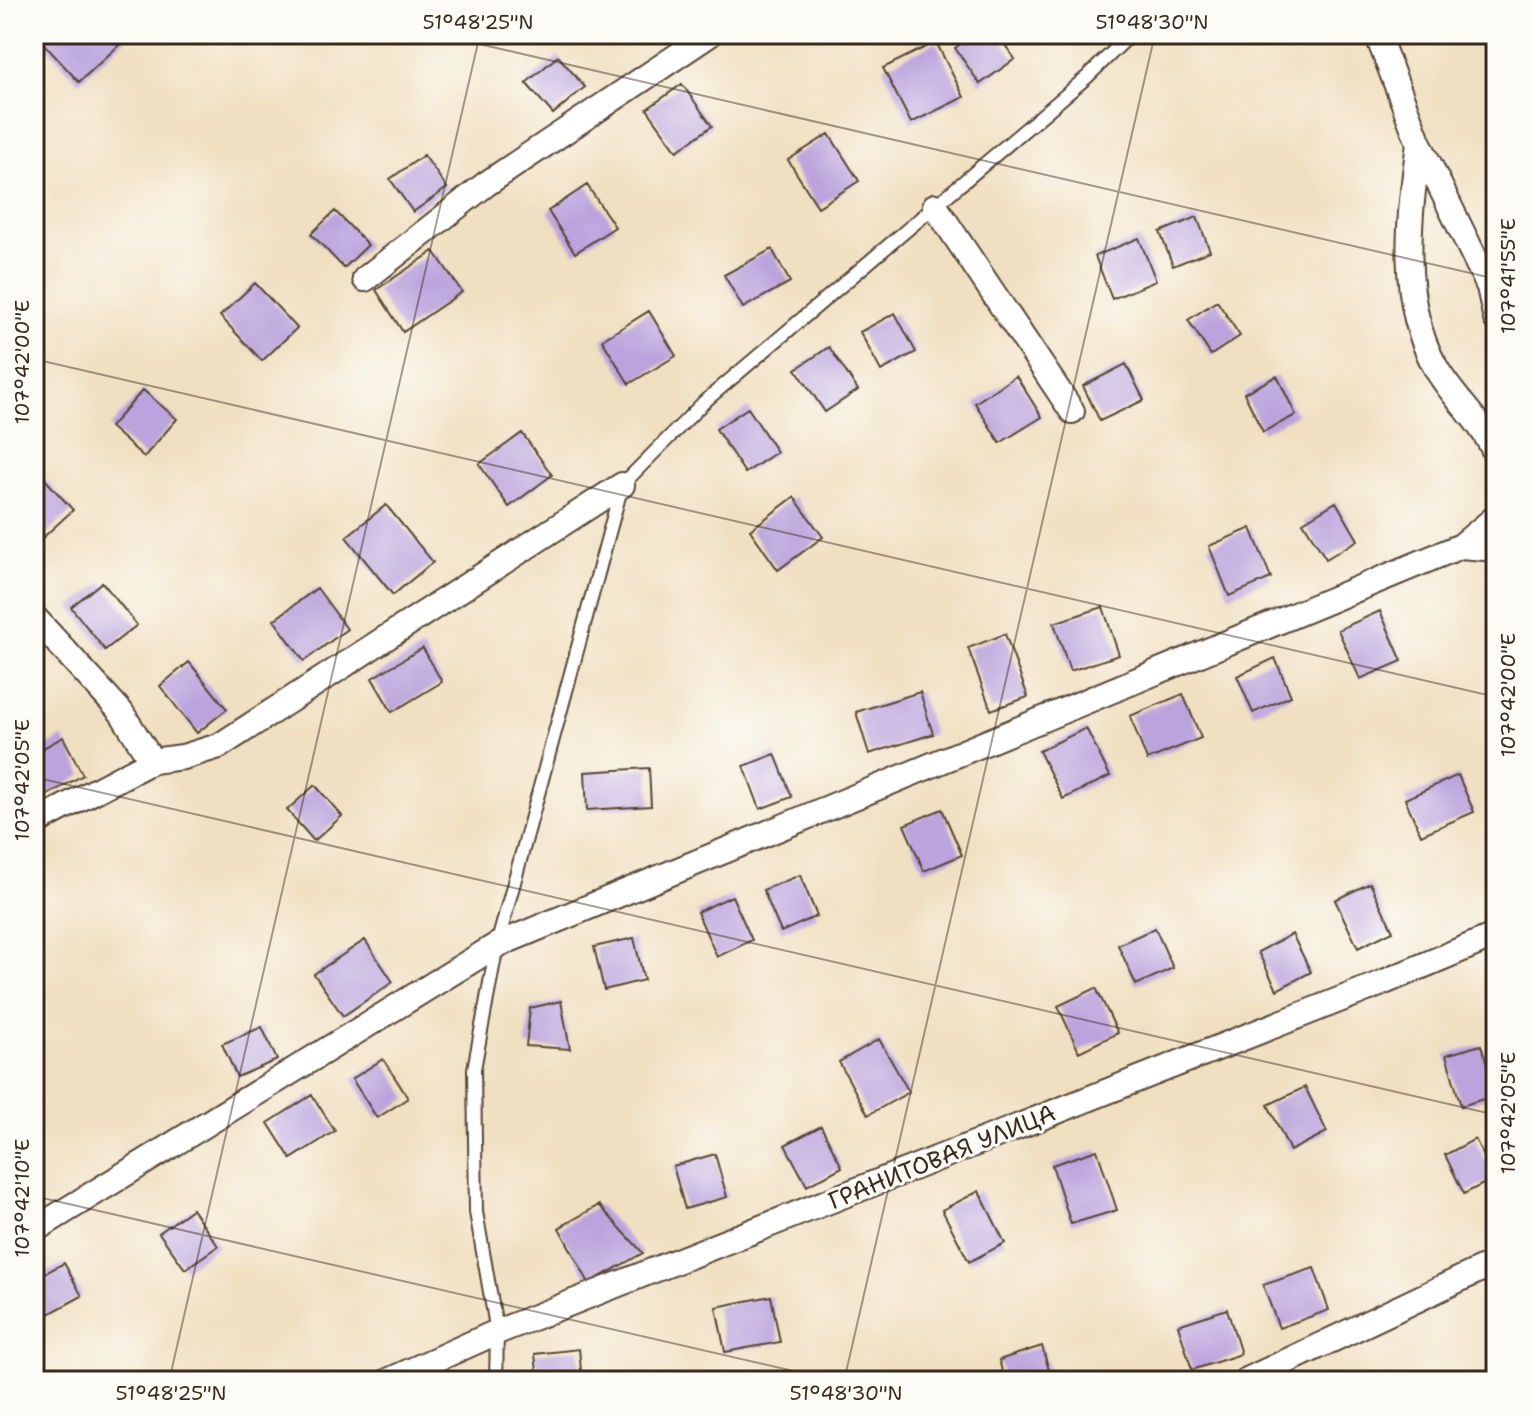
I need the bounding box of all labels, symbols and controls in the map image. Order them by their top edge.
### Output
text: 51°48'25"N [423,9,533,35]
text: 51°48'30"N [1096,9,1208,35]
text: 107°41'55"E [1495,218,1521,334]
text: 107°42'00"E [9,300,35,424]
text: 107°42'00"E [1495,633,1521,757]
text: 107°42'05"E [9,719,35,841]
text: 107°42'05"E [1495,1052,1521,1174]
street label: ГРАНИТОВАЯ УЛИЦА [824,1097,1060,1217]
text: 107°42'10"E [9,1138,35,1258]
text: 51°48'25"N [116,1380,226,1406]
text: 51°48'30"N [790,1380,902,1406]

